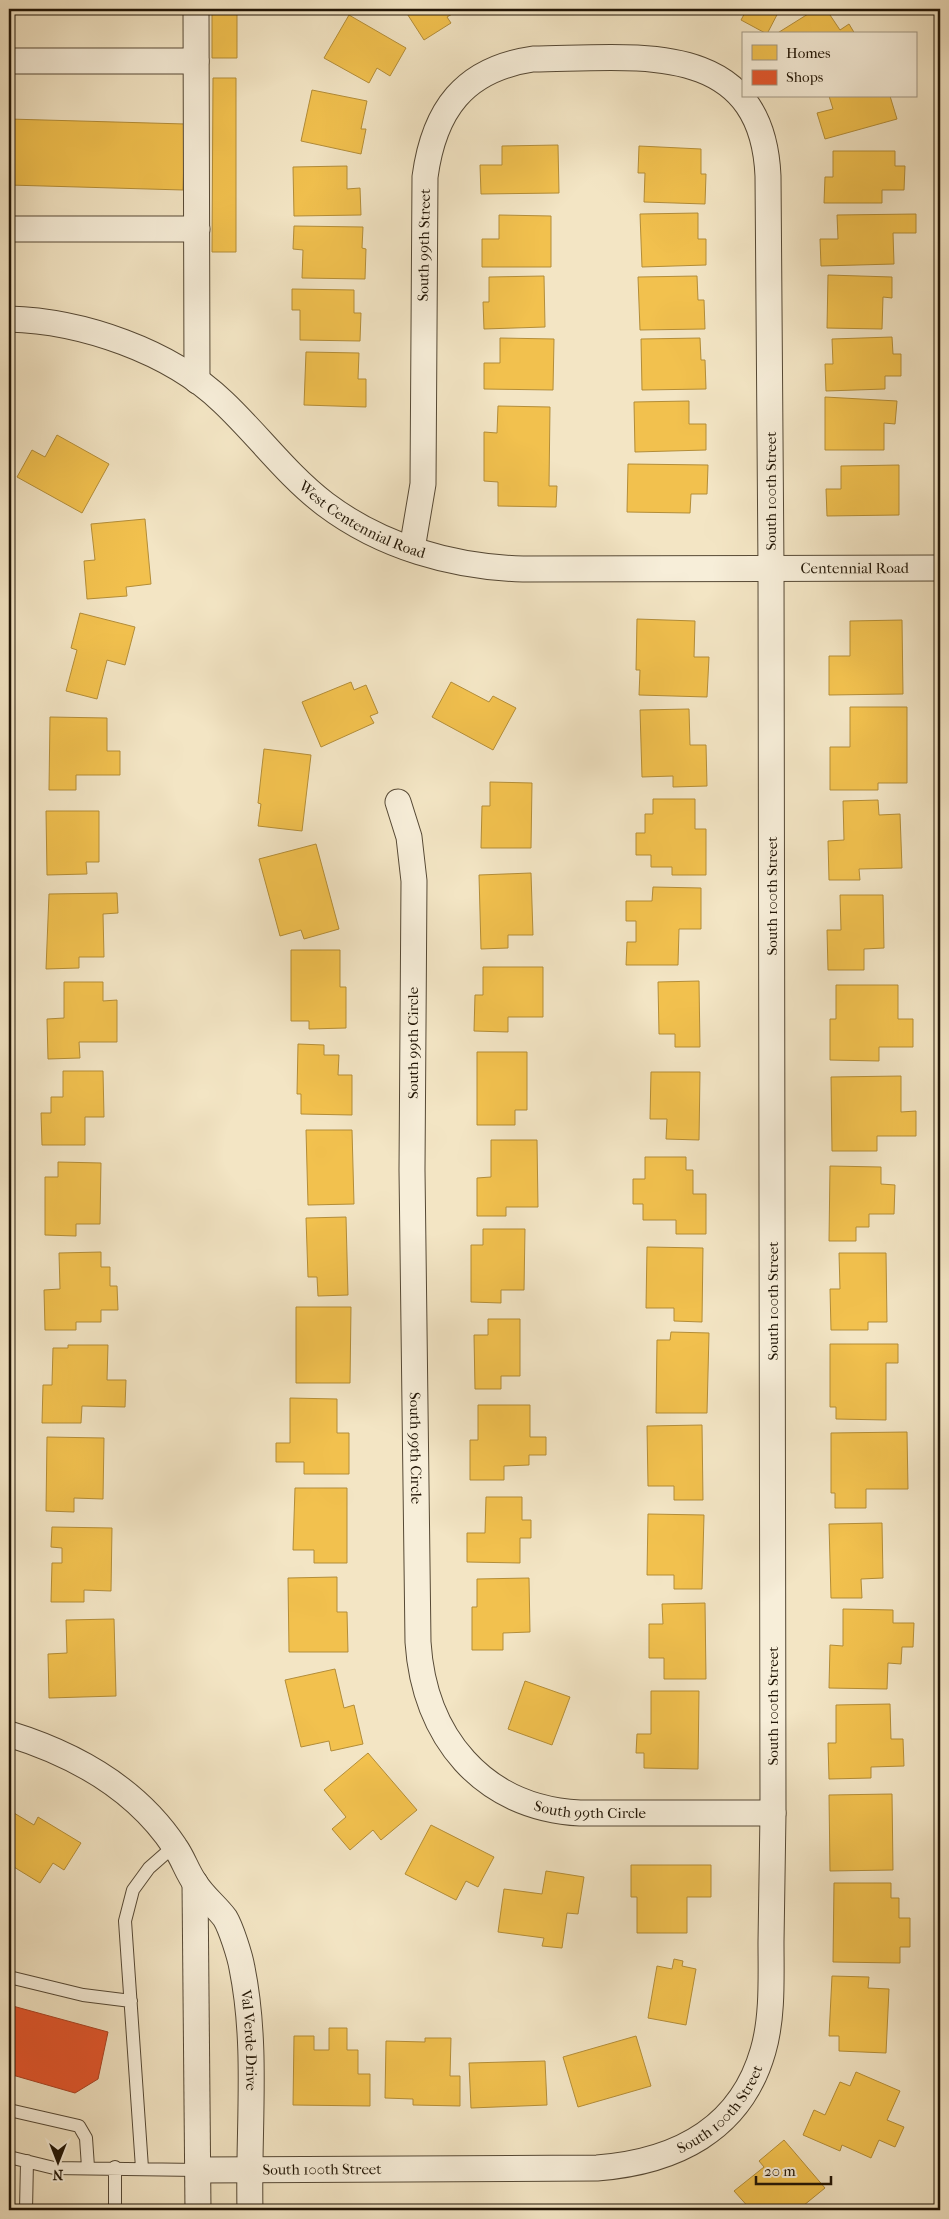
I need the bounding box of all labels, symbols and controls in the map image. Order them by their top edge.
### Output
legend [742,32,916,98]
text: Homes [786,44,831,62]
text: Shops [786,68,824,86]
street label: South 99th Street [414,188,434,302]
street label: South 100th Street [762,431,780,551]
street label: West Centennial Road [294,476,429,563]
street label: Centennial Road [800,559,910,577]
street label: South 100th Street [763,836,781,956]
street label: South 99th Circle [404,986,422,1099]
street label: South 100th Street [764,1241,782,1361]
street label: South 99th Circle [406,1392,425,1505]
street label: South 100th Street [764,1646,782,1766]
street label: South 99th Circle [532,1797,647,1822]
street label: Val Verde Drive [237,1988,260,2091]
street label: South 100th Street [674,2062,767,2157]
north arrow [32,2136,82,2186]
scale bar [756,2154,832,2186]
street label: South 100th Street [262,2160,382,2179]
text: 20 m [764,2162,796,2180]
text: N [52,2166,63,2183]

